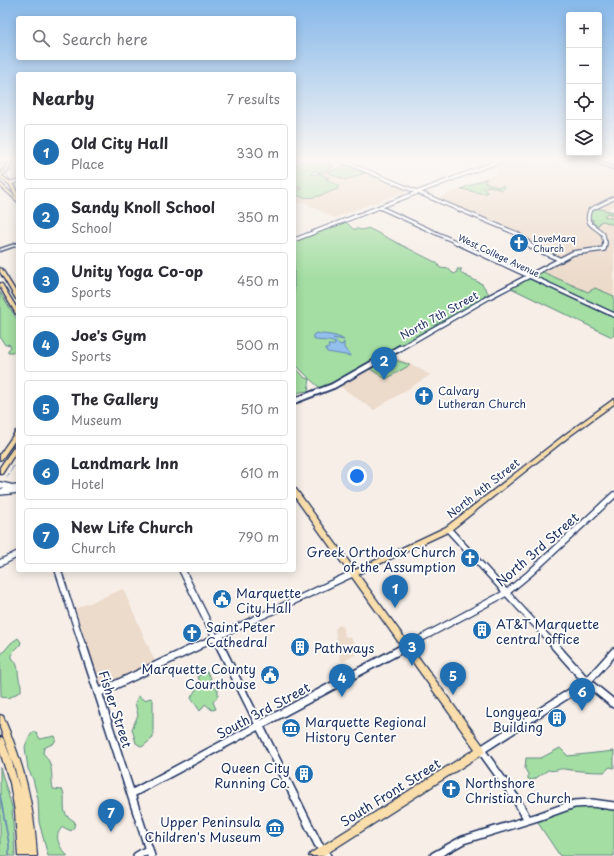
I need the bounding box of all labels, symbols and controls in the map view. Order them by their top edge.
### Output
map controls [566,12,602,156]
button: + [566,12,602,48]
search box [16,16,296,60]
icon: search [30,27,52,49]
text: Search here [62,27,148,50]
button: − [566,48,602,84]
button: locate [566,84,602,120]
text: Nearby [32,85,94,111]
text: 7 results [227,89,280,108]
button: layers [566,120,602,156]
text: Old City Hall [71,131,168,154]
text: 1 [43,143,49,162]
text: 330 m [236,143,279,162]
text: Place [71,154,104,173]
text: Sandy Knoll School [71,195,215,218]
text: 2 [41,207,51,226]
text: 350 m [237,207,279,226]
text: School [71,218,112,237]
street label: West College Avenue [456,230,542,280]
place label: LoveMarq Church [533,231,576,255]
church icon: LoveMarq Church [508,232,530,254]
text: Unity Yoga Co-op [71,259,203,282]
text: 3 [42,271,50,290]
text: 450 m [237,271,279,290]
text: Sports [71,282,111,301]
street label: North 7th Street [397,286,482,344]
text: Joe's Gym [71,323,146,346]
text: 4 [42,335,50,354]
text: 500 m [236,335,279,354]
text: Sports [71,346,111,365]
pin: 2 [371,347,397,380]
place label: Calvary Lutheran Church [438,382,526,412]
church icon: Calvary Lutheran Church [413,385,435,407]
text: The Gallery [71,387,158,410]
text: 5 [42,399,50,418]
text: 510 m [240,399,279,418]
text: Museum [71,410,122,429]
text: Landmark Inn [71,451,179,474]
street label: North 4th Street [443,454,524,522]
text: 6 [41,463,51,482]
text: 610 m [240,463,279,482]
your location [347,466,367,486]
text: Hotel [71,474,104,493]
street label: North 3rd Street [491,508,583,590]
text: New Life Church [71,515,193,538]
text: 7 [42,527,50,546]
text: 790 m [238,527,279,546]
text: Church [71,538,116,557]
place label: Greek Orthodox Church of the Assumption [306,542,456,576]
church icon: Greek Orthodox Church of the Assumption [459,547,481,569]
pin: 1 [382,575,408,608]
place label: Marquette City Hall [236,583,301,617]
public building icon: Marquette City Hall [211,588,233,610]
place label: AT&T Marquette central office [496,614,599,648]
place label: Saint Peter Cathedral [206,617,276,651]
building icon: AT&T Marquette central office [471,619,493,641]
church icon: Saint Peter Cathedral [181,622,203,644]
pin: 3 [399,633,425,666]
building icon: Pathways [289,636,311,658]
place label: Pathways [314,638,374,657]
place label: Marquette County Courthouse [141,659,256,693]
pin: 5 [440,662,466,695]
public building icon: Marquette County Courthouse [259,664,281,686]
pin: 4 [329,664,355,697]
street label: Fisher Street [95,668,137,750]
street label: South 3rd Street [213,677,313,743]
pin: 6 [569,678,595,711]
place label: Longyear Building [486,702,543,736]
building icon: Longyear Building [546,707,568,729]
place label: Marquette Regional History Center [305,712,426,746]
museum icon: Marquette Regional History Center [280,717,302,739]
street label: South Front Street [336,753,444,831]
place label: Queen City Running Co. [214,758,290,792]
building icon: Queen City Running Co. [293,763,315,785]
place label: Northshore Christian Church [465,773,571,807]
church icon: Northshore Christian Church [440,778,462,800]
pin: 7 [98,799,124,832]
place label: Upper Peninsula Children's Museum [144,812,262,846]
museum icon: Upper Peninsula Children's Museum [264,817,286,839]

